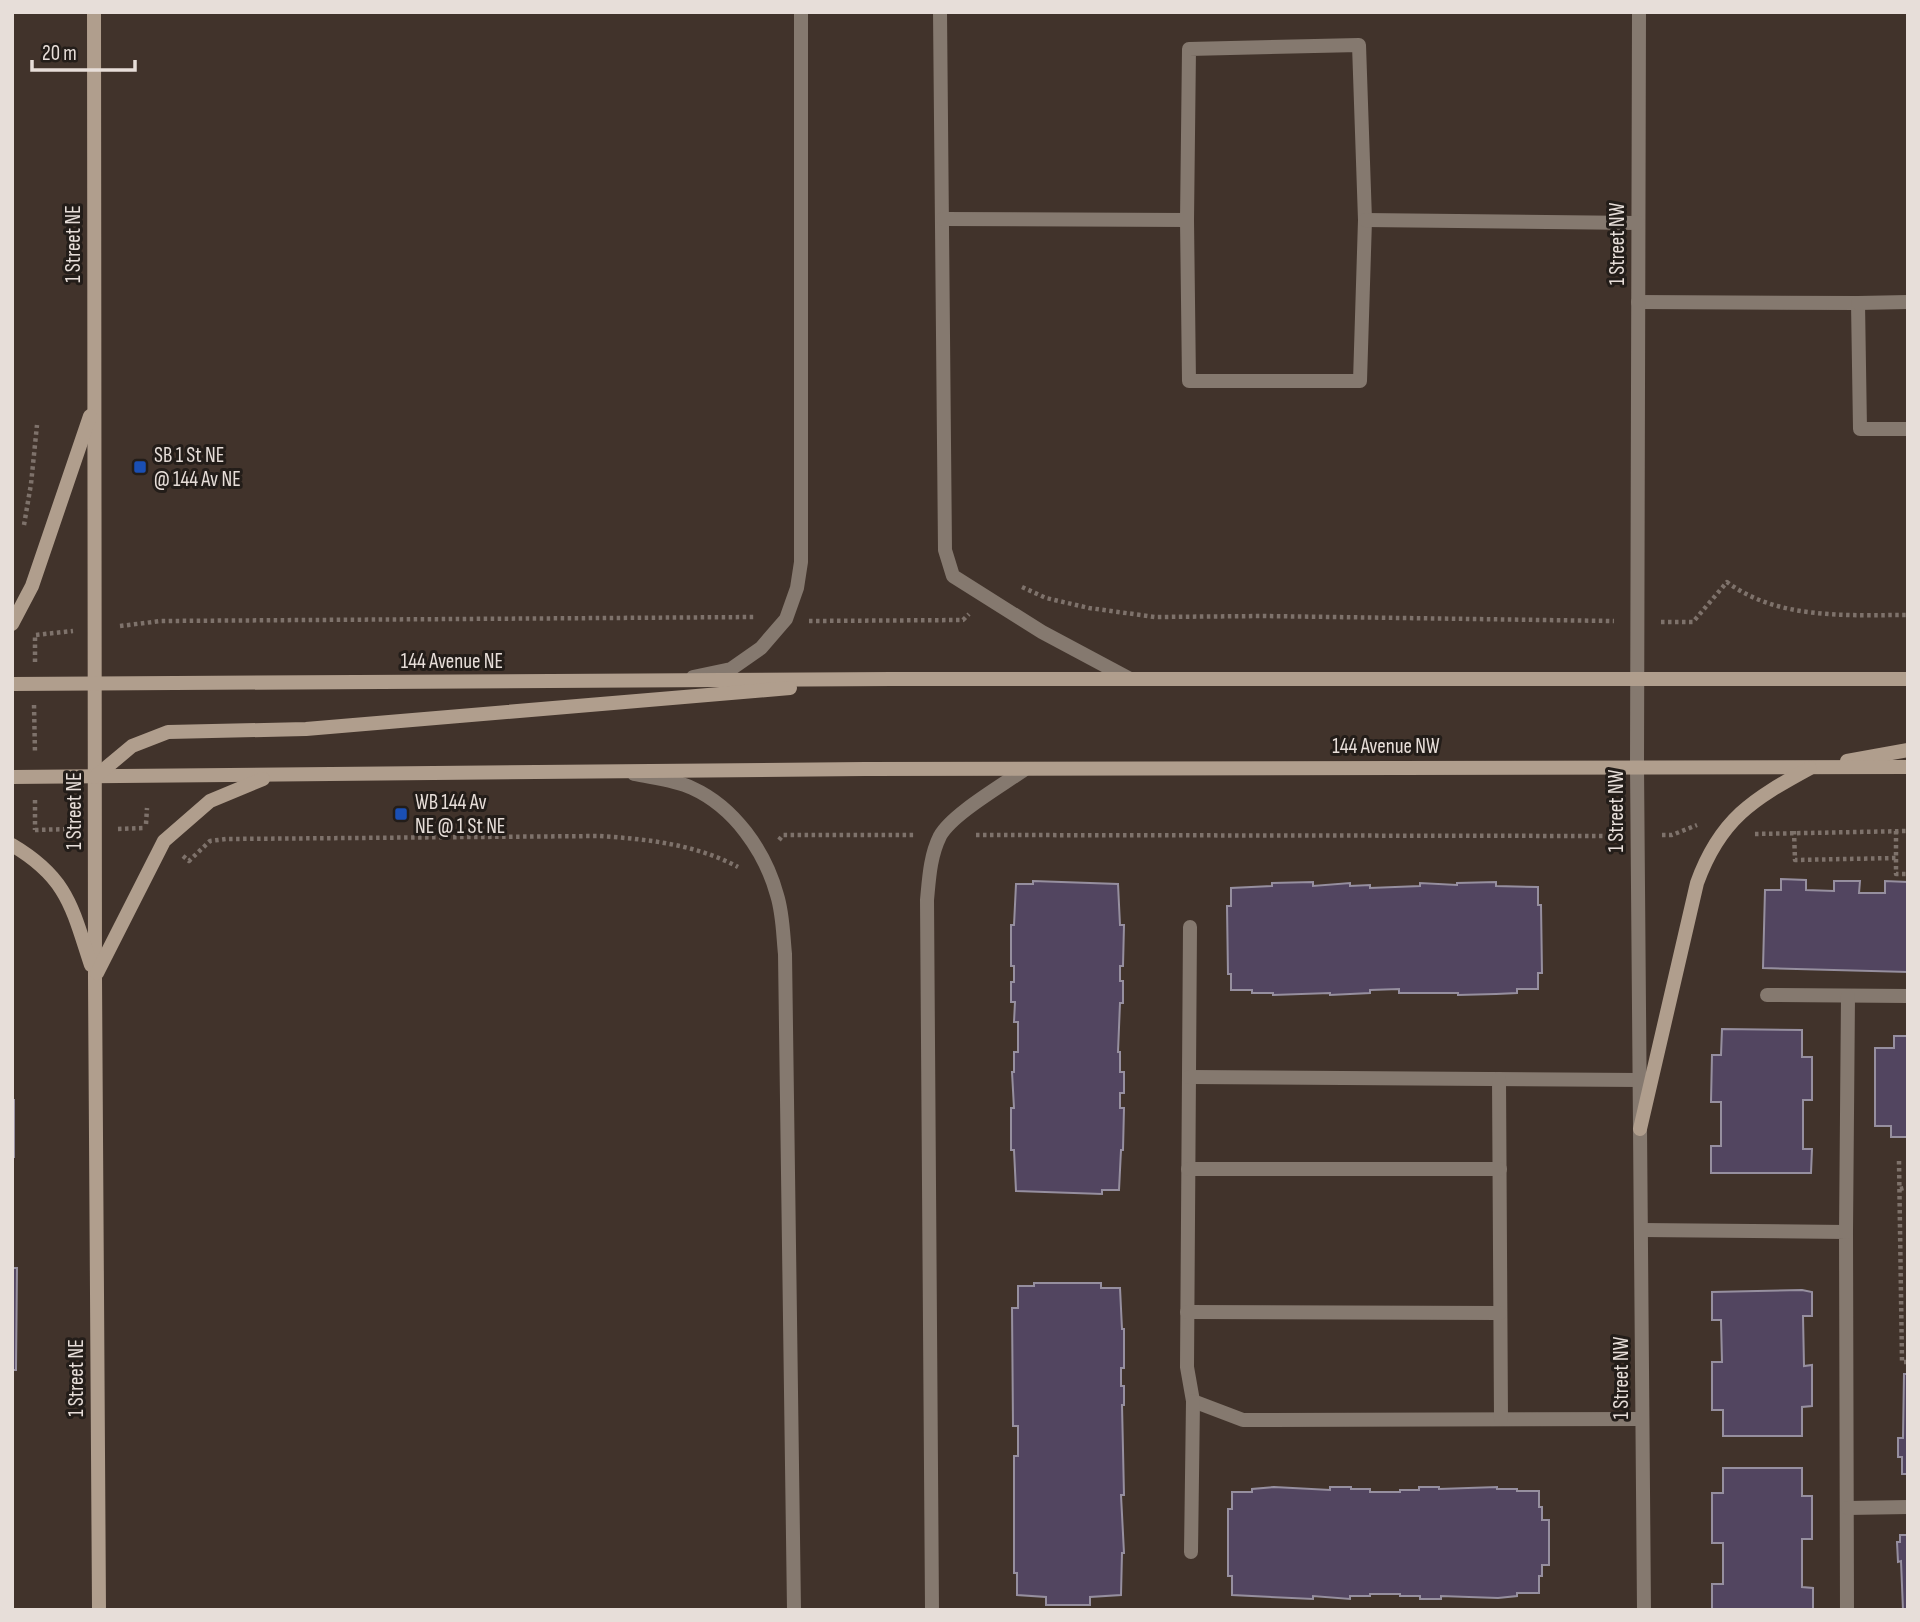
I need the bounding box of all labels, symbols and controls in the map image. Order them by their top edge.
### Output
scale bar [32,28,135,72]
text: 20 m [42,41,77,66]
street label: 1 Street NW [1605,202,1630,285]
street label: 1 Street NE [61,205,86,283]
place label: SB 1 St NE @ 144 Av NE [154,443,241,492]
marker: SB 1 St NE @ 144 Av NE [132,459,148,475]
street label: 144 Avenue NE [401,649,503,674]
street label: 144 Avenue NW [1332,734,1440,759]
street label: 1 Street NW [1604,769,1629,852]
street label: 1 Street NE [62,772,87,850]
place label: WB 144 Av NE @ 1 St NE [415,790,506,839]
marker: WB 144 Av NE @ 1 St NE [393,806,409,822]
street label: 1 Street NW [1609,1336,1634,1419]
street label: 1 Street NE [64,1339,89,1417]

